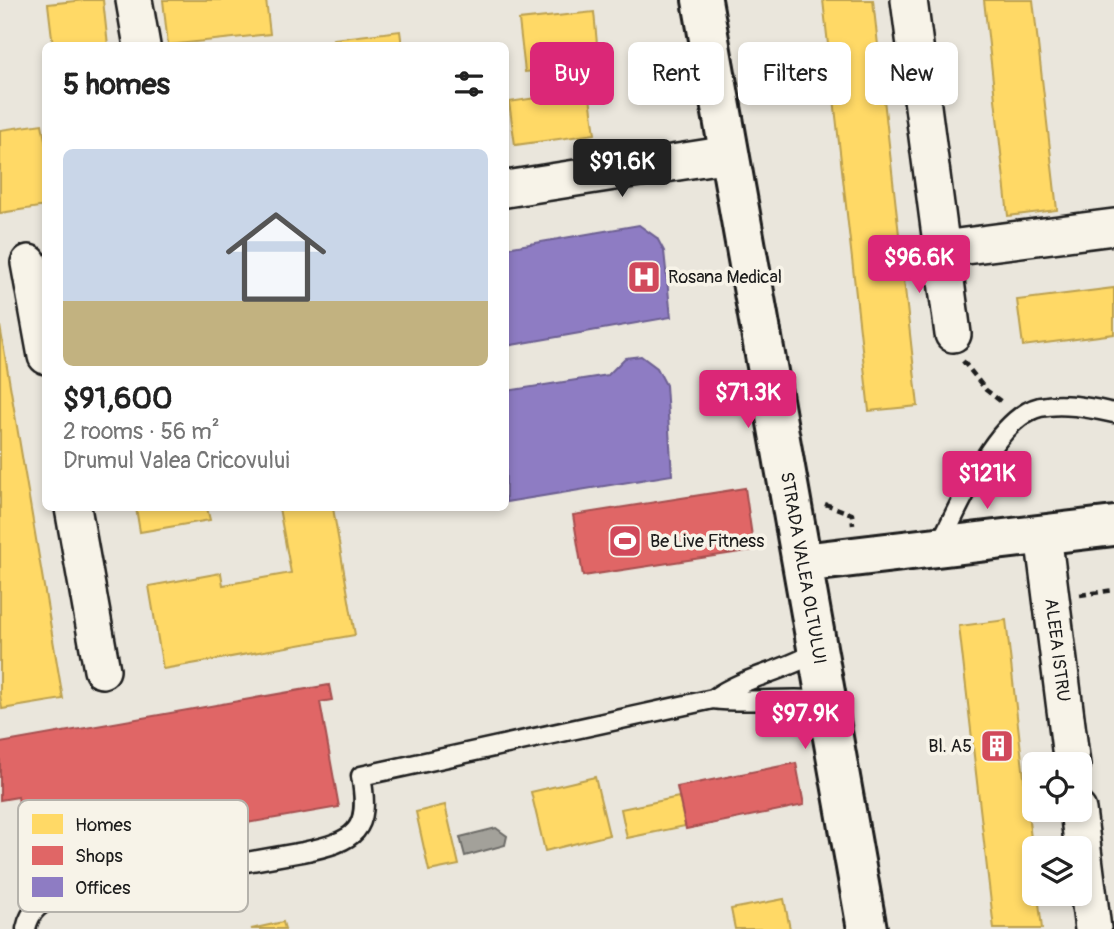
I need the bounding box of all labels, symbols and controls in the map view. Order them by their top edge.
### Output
chip: Buy [530,42,614,105]
chip: Rent [628,42,724,105]
chip: Filters [738,42,851,105]
chip: New [865,42,958,105]
icon: filters [450,65,488,103]
text: 5 homes [63,66,170,103]
pin: $91.6K [565,140,679,199]
text: $91.6K [589,147,655,176]
icon: home [213,194,339,320]
pin: $96.6K [862,236,976,295]
text: $96.6K [884,243,954,272]
hospital icon: Rosana Medical [625,258,663,296]
place label: Rosana Medical [668,266,782,289]
pin: $71.3K [691,370,805,430]
text: $71.3K [715,378,781,407]
text: $91,600 [63,380,173,417]
text: 2 rooms · 56 m² [63,417,220,446]
text: Drumul Valea Cricovului [63,446,290,475]
pin: $121K [938,452,1036,511]
text: $121K [958,459,1016,488]
street label: STRADA VALEA OLTULUI [775,470,831,666]
sports icon: Be Live Fitness [606,522,644,560]
place label: Be Live Fitness [650,530,764,553]
street label: ALEEA ISTRU [1039,597,1075,703]
pin: $97.9K [748,692,862,751]
text: $97.9K [771,699,839,728]
building icon: Bl. A5 [978,727,1016,765]
place label: Bl. A5 [928,735,972,758]
map controls [1022,752,1092,906]
button: locate [1022,752,1092,822]
legend [18,800,248,912]
text: Homes [75,813,132,837]
button: layers [1022,836,1092,906]
text: Shops [75,844,123,868]
text: Offices [75,876,131,900]

